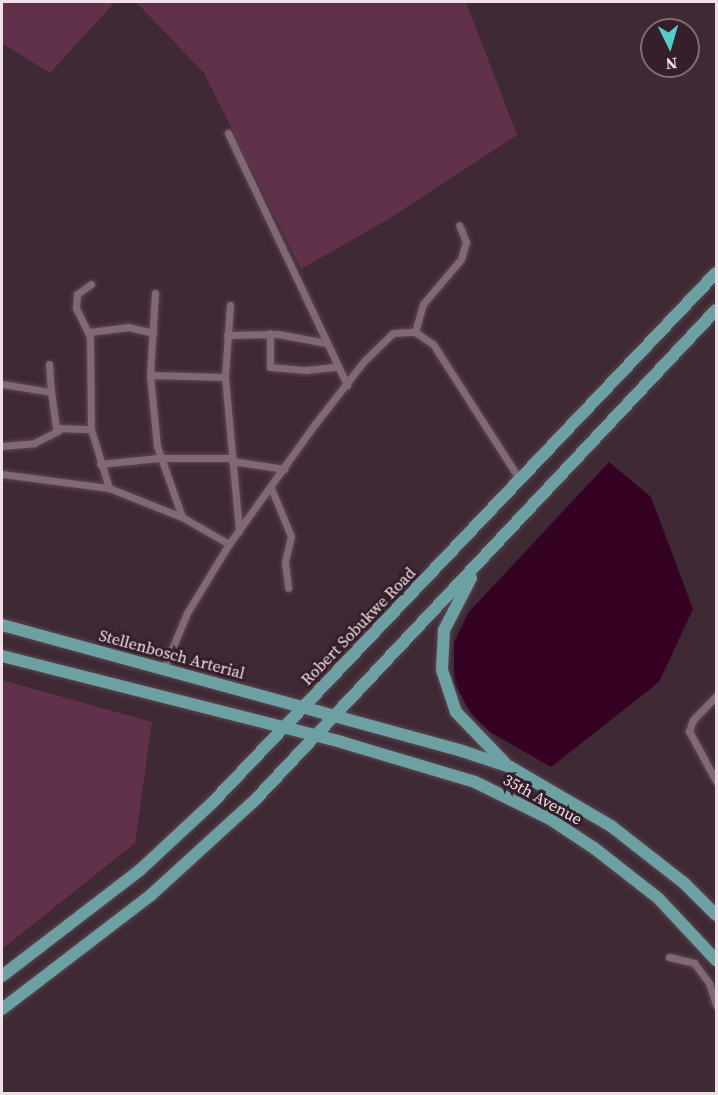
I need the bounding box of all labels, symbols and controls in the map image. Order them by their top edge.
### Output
north arrow [640,18,700,78]
text: N [665,52,678,75]
street label: Robert Sobukwe Road [297,563,419,689]
street label: Stellenbosch Arterial [97,625,247,683]
street label: 35th Avenue [500,769,586,829]

